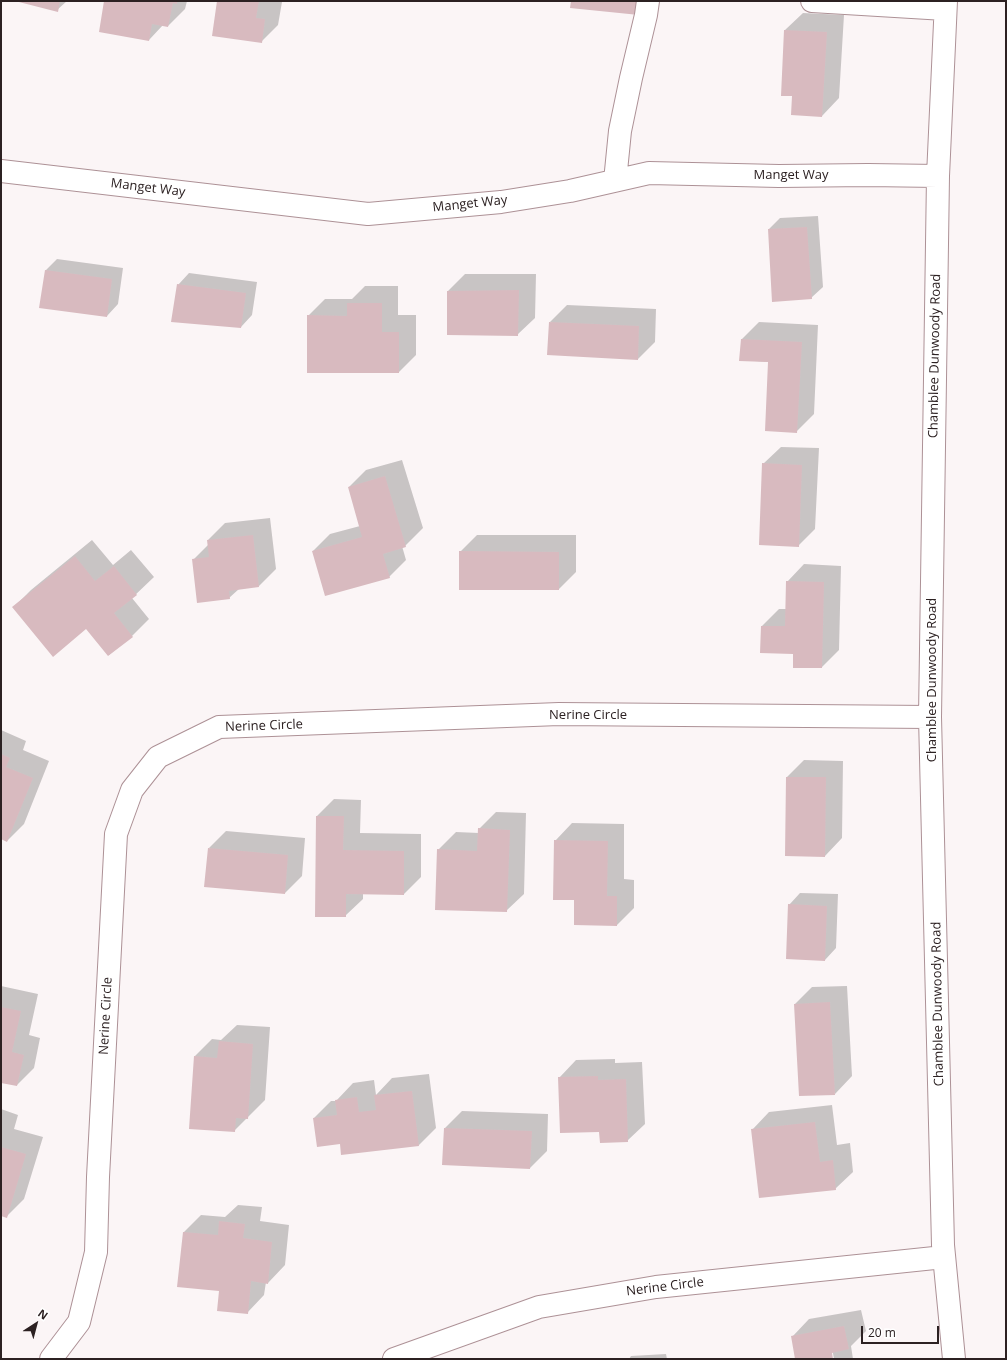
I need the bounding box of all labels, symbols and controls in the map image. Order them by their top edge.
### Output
street label: Manget Way [754,167,828,183]
street label: Manget Way [110,176,186,200]
street label: Manget Way [432,192,508,216]
street label: Chamblee Dunwoody Road [926,274,944,438]
street label: Chamblee Dunwoody Road [924,598,940,762]
street label: Nerine Circle [549,707,627,723]
street label: Nerine Circle [225,717,303,735]
street label: Chamblee Dunwoody Road [929,922,947,1086]
street label: Nerine Circle [96,977,116,1055]
street label: Nerine Circle [625,1275,705,1299]
north arrow [16,1304,56,1344]
text: N [35,1305,51,1323]
scale bar [863,1318,941,1344]
text: 20 m [868,1324,896,1341]

